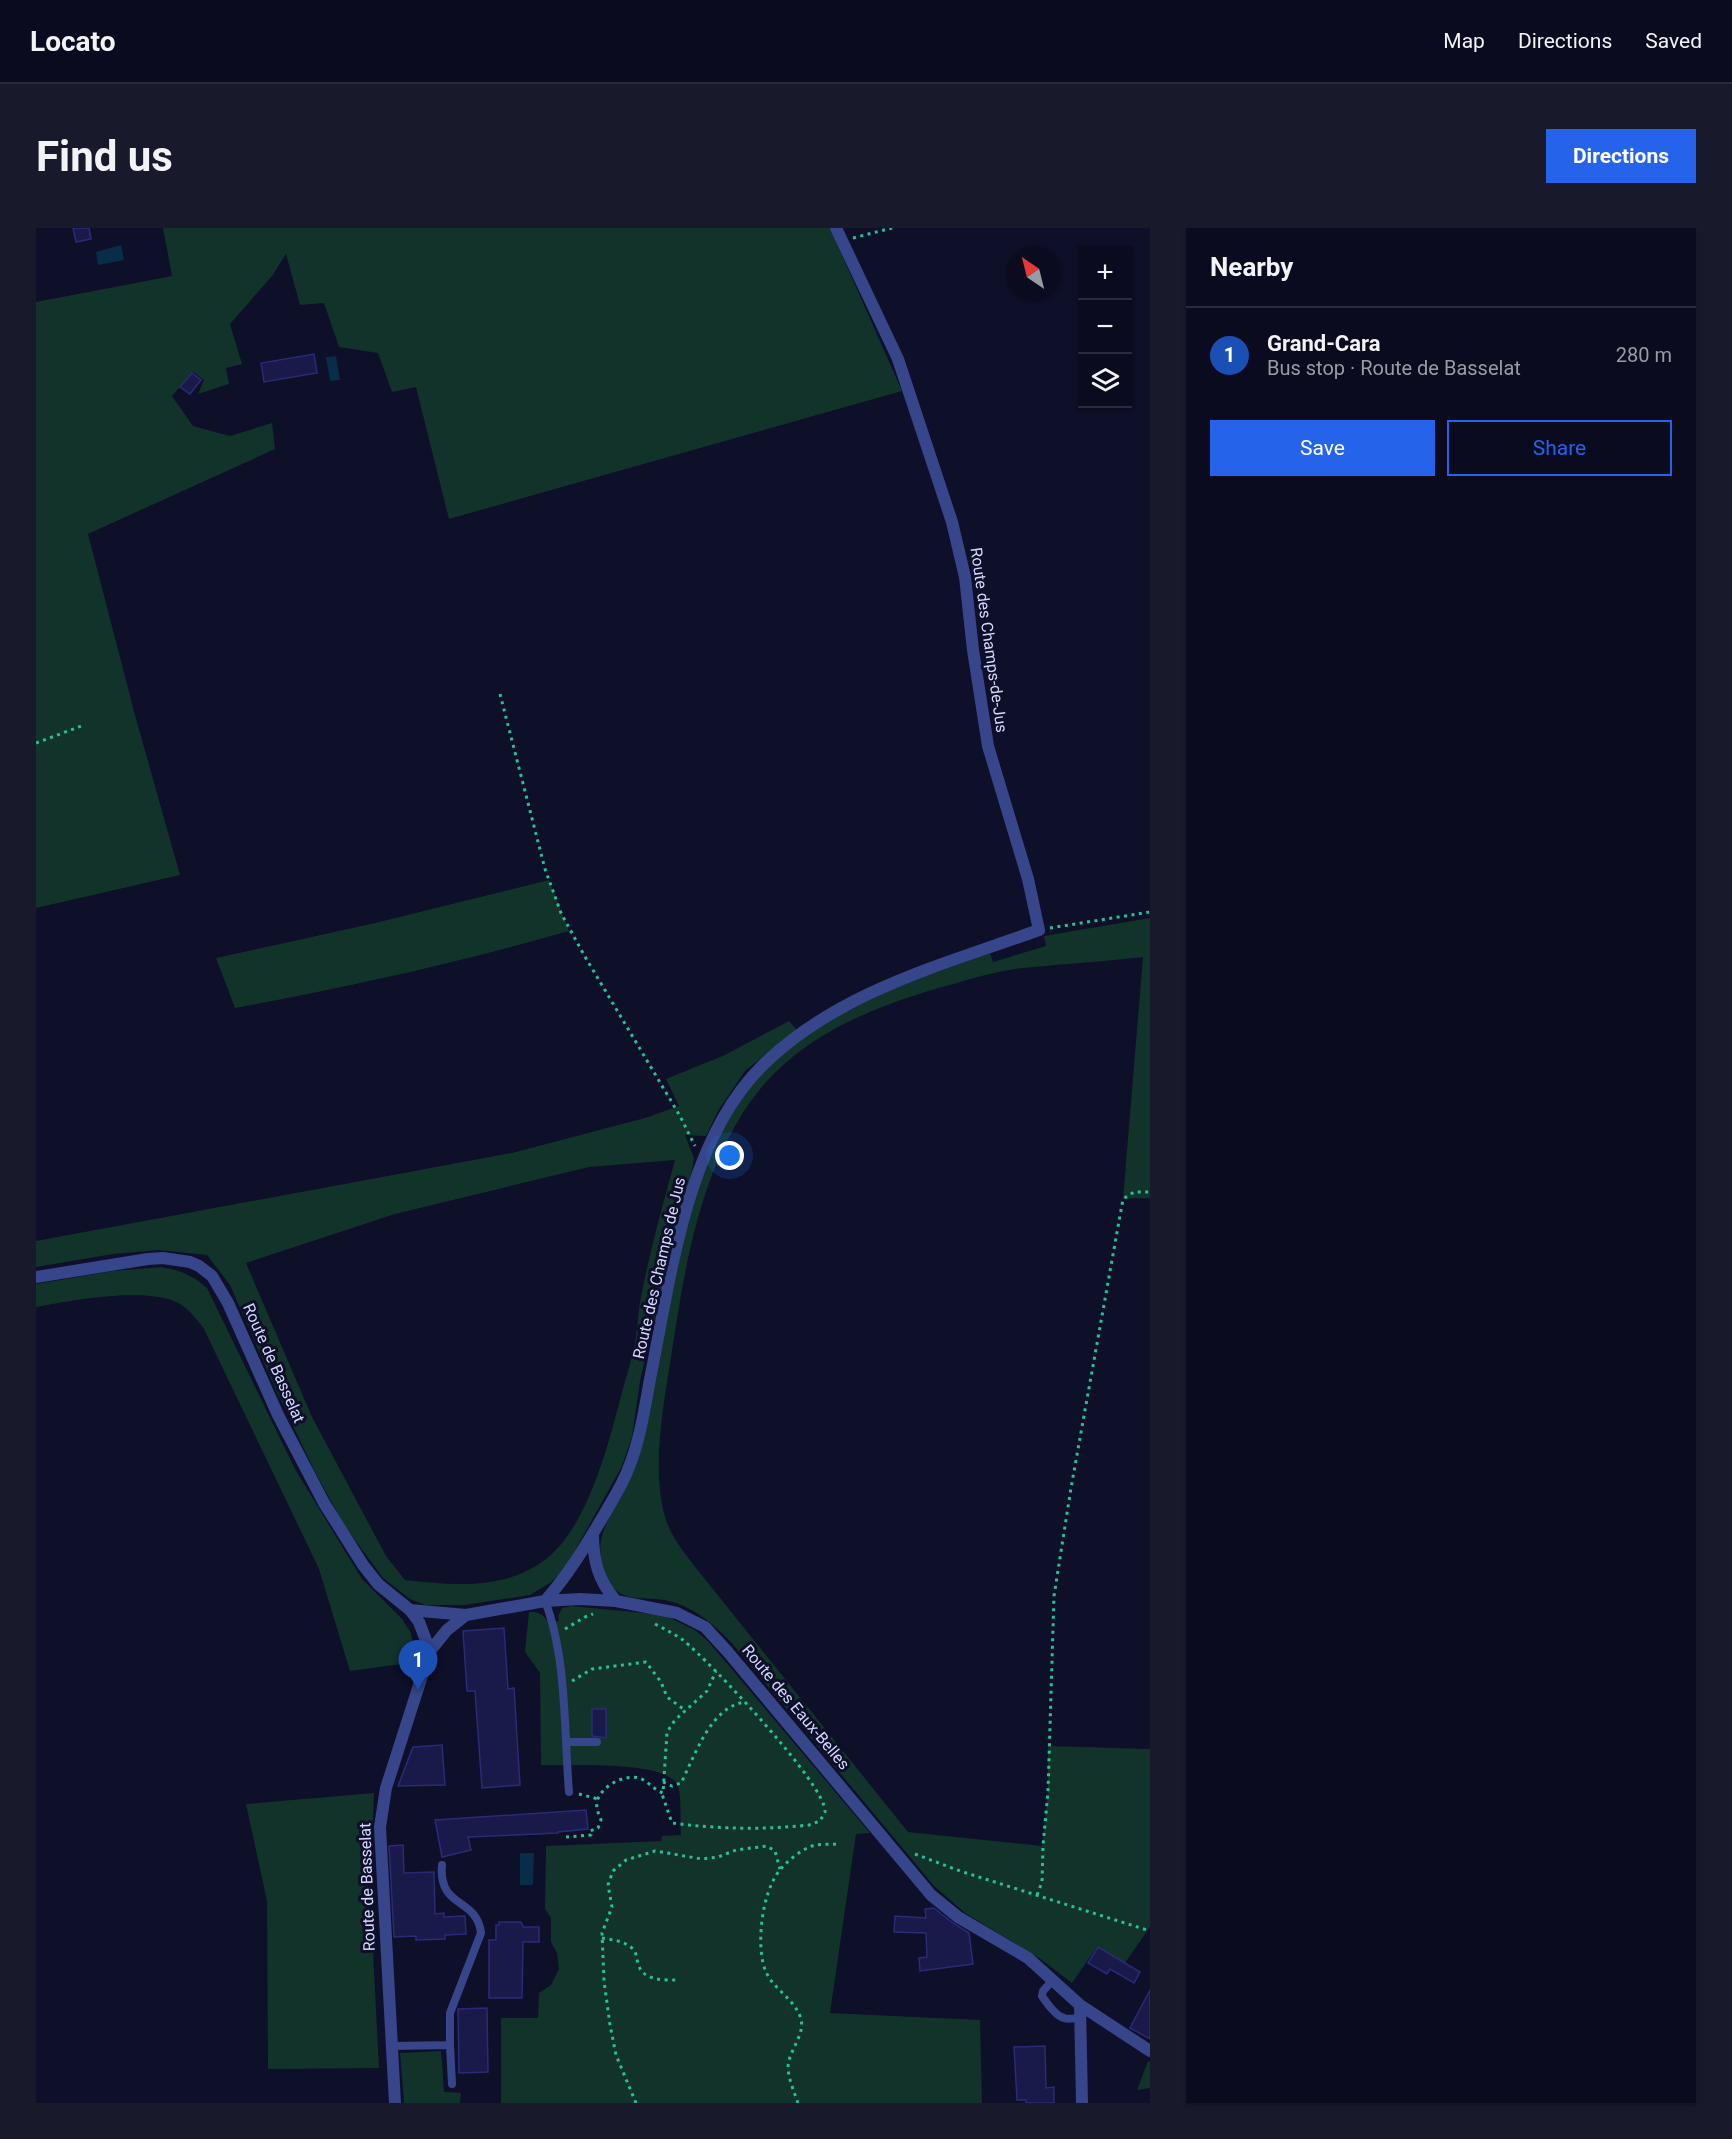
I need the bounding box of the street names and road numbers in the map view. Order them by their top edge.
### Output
street label: Route des Champs-de-Jus [967,546,1011,734]
street label: Route des Champs de Jus [629,1175,689,1361]
street label: Route de Basselat [239,1300,309,1426]
street label: Route des Eaux-Belles [738,1641,854,1773]
street label: Route de Basselat [355,1822,379,1952]

